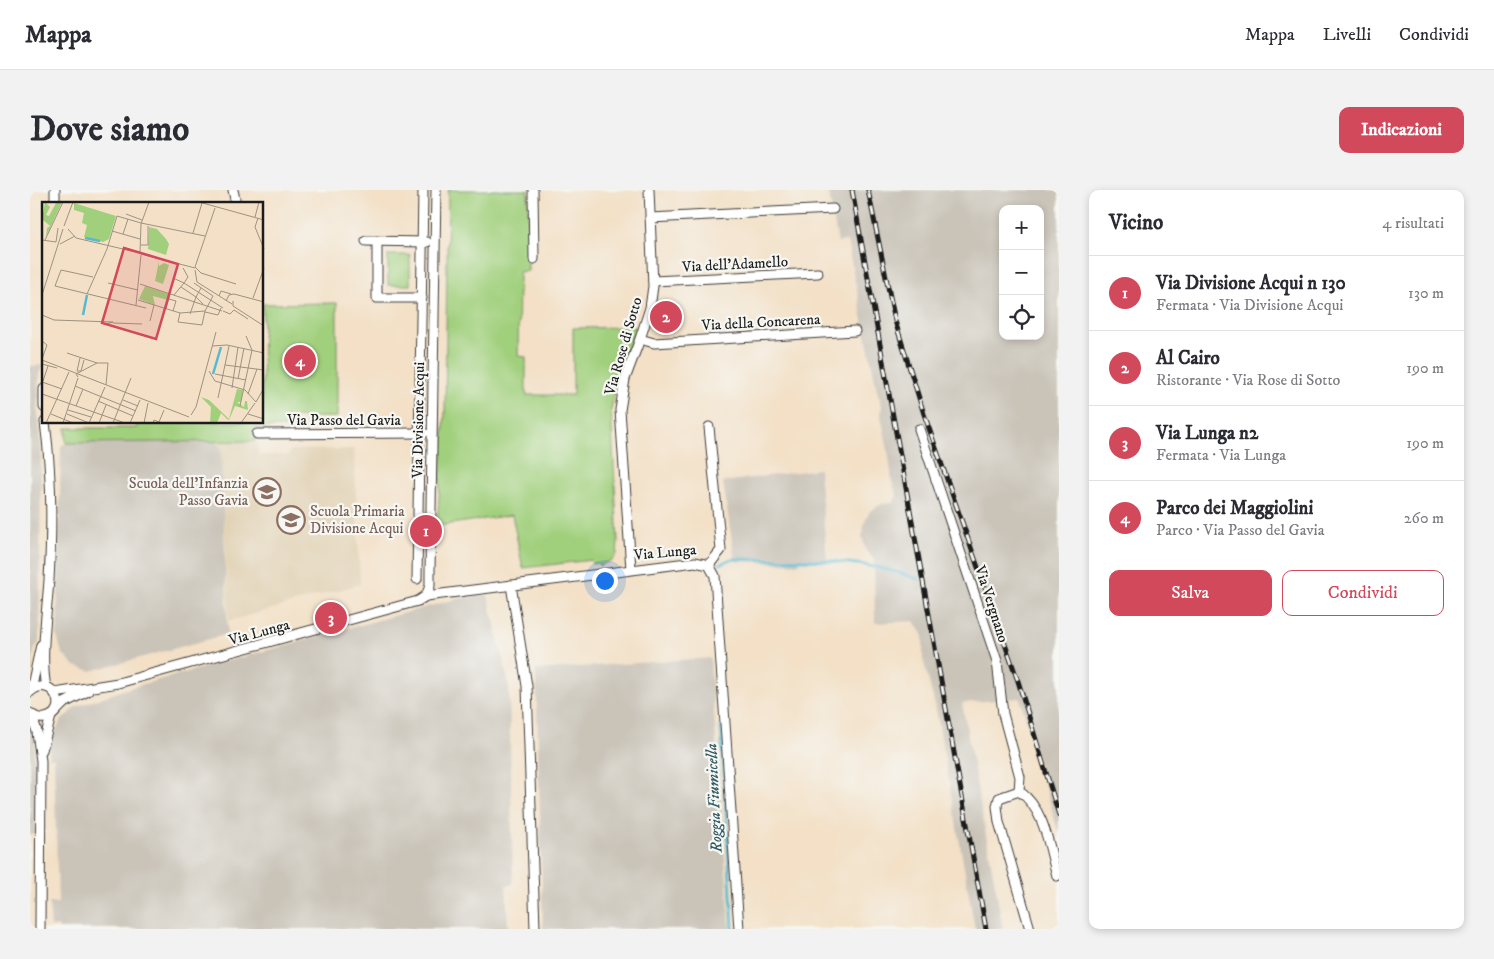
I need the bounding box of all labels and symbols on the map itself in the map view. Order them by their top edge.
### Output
inset map [42,202,264,424]
street label: Via dell'Adamello [681,252,788,277]
street label: Via Rose di Sotto [600,295,647,398]
pin: 2 [650,298,682,336]
street label: Via della Concarena [700,310,822,335]
pin: 4 [284,342,316,380]
street label: Via Divisione Acqui [408,362,429,479]
street label: Via Passo del Gavia [286,411,401,430]
place label: Scuola dell'Infanzia Passo Gavia [129,474,249,510]
school or university icon: Scuola dell'Infanzia Passo Gavia [252,477,282,507]
place label: Scuola Primaria Divisione Acqui [310,502,405,538]
school or university icon: Scuola Primaria Divisione Acqui [276,505,306,535]
pin: 1 [410,512,442,550]
street label: Via Lunga [632,540,698,565]
street label: Via Vergnano [970,562,1013,645]
your location [592,568,618,594]
pin: 3 [315,599,347,637]
street label: Via Lunga [226,615,292,650]
water label: Roggia Fiumicella [701,743,727,854]

